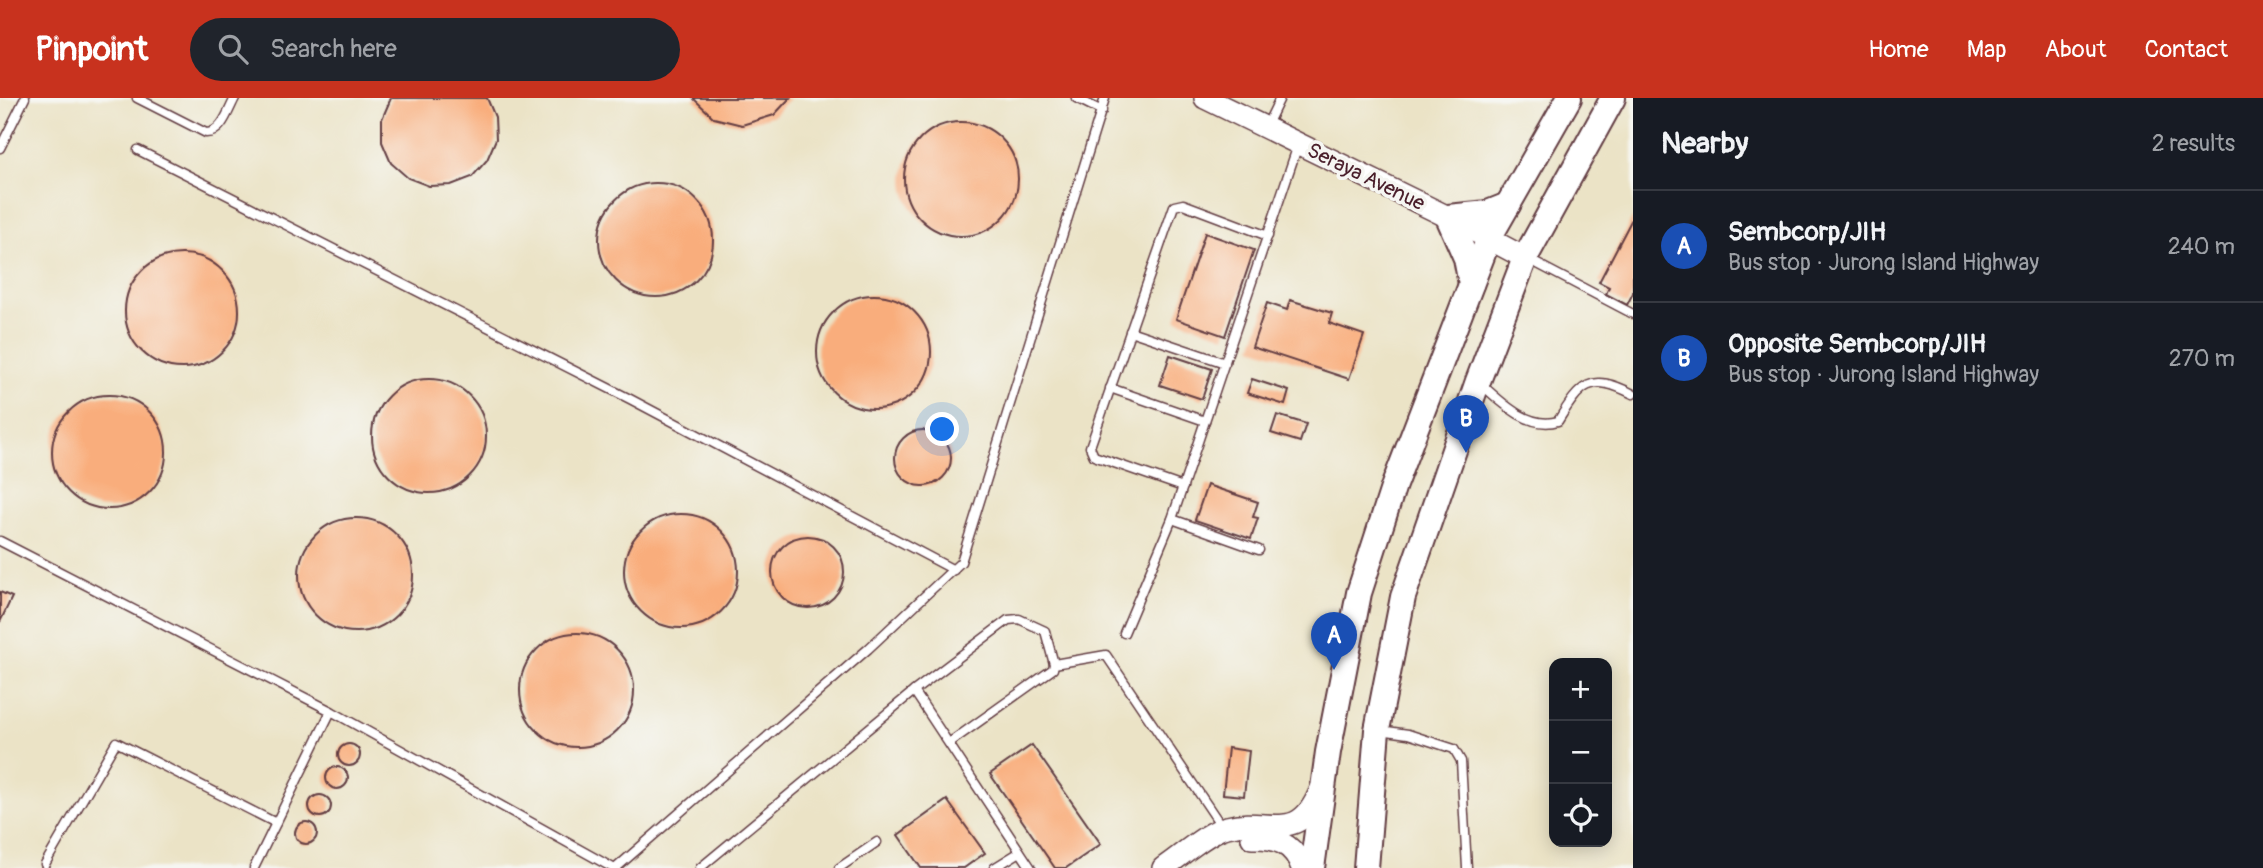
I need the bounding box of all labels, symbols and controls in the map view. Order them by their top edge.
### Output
search box [190,18,680,81]
text: Pinpoint [35,29,148,70]
icon: search [214,30,252,68]
text: Search here [270,33,397,65]
text: Home [1868,35,1929,64]
text: Map [1967,35,2007,64]
text: About [2045,35,2107,64]
text: Contact [2145,35,2228,64]
text: Nearby [1661,125,1748,162]
text: 2 results [2152,129,2235,158]
street label: Seraya Avenue [1303,137,1430,217]
text: Sembcorp/JIH [1728,216,1886,248]
text: A [1677,232,1691,261]
text: 240 m [2168,232,2235,261]
text: Bus stop · Jurong Island Highway [1728,248,2039,277]
text: Opposite Sembcorp/JIH [1728,328,1986,360]
text: B [1677,344,1691,373]
text: 270 m [2169,344,2235,373]
text: Bus stop · Jurong Island Highway [1728,360,2039,389]
pin: B [1443,395,1489,453]
your location [925,412,959,446]
pin: A [1311,612,1357,670]
map controls [1549,658,1612,847]
button: + [1549,658,1612,721]
button: − [1549,721,1612,784]
button: locate [1549,784,1612,847]

